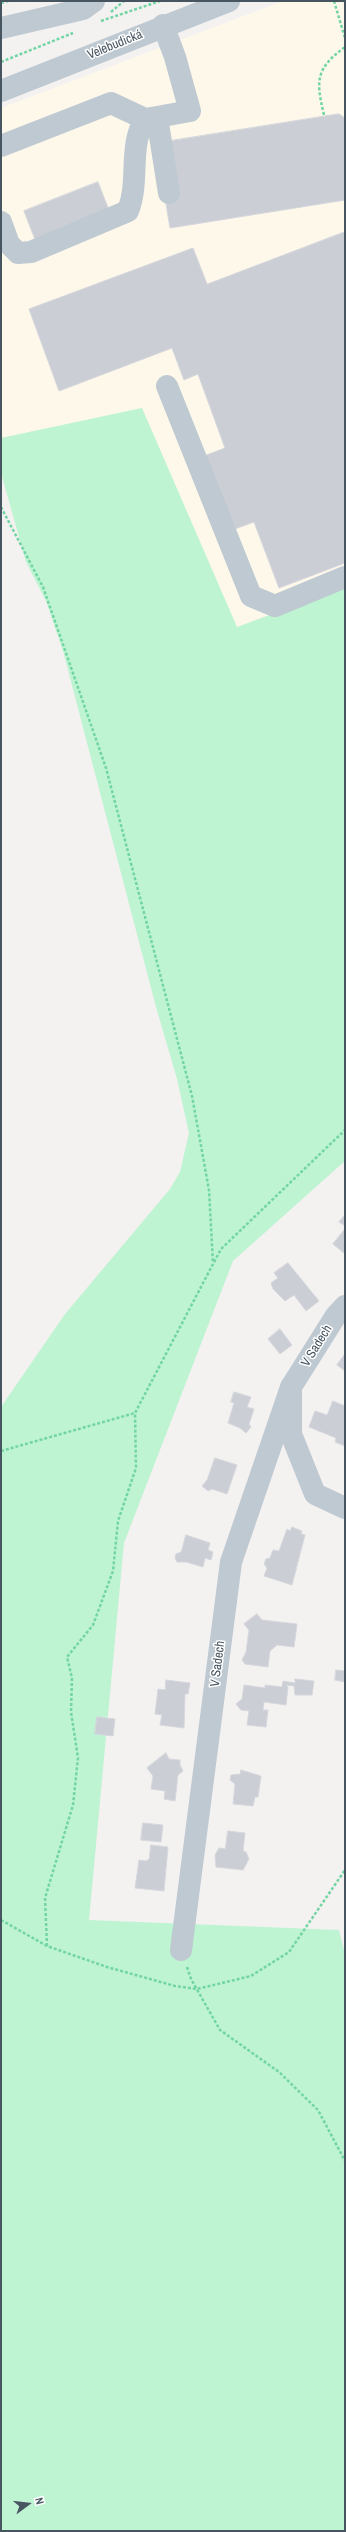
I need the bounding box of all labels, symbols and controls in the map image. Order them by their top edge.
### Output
street label: Velebudická [85,27,145,63]
street label: V Sadech [298,1322,336,1370]
street label: V Sadech [207,1640,229,1688]
north arrow [8,2484,48,2524]
text: N [32,2496,47,2506]

